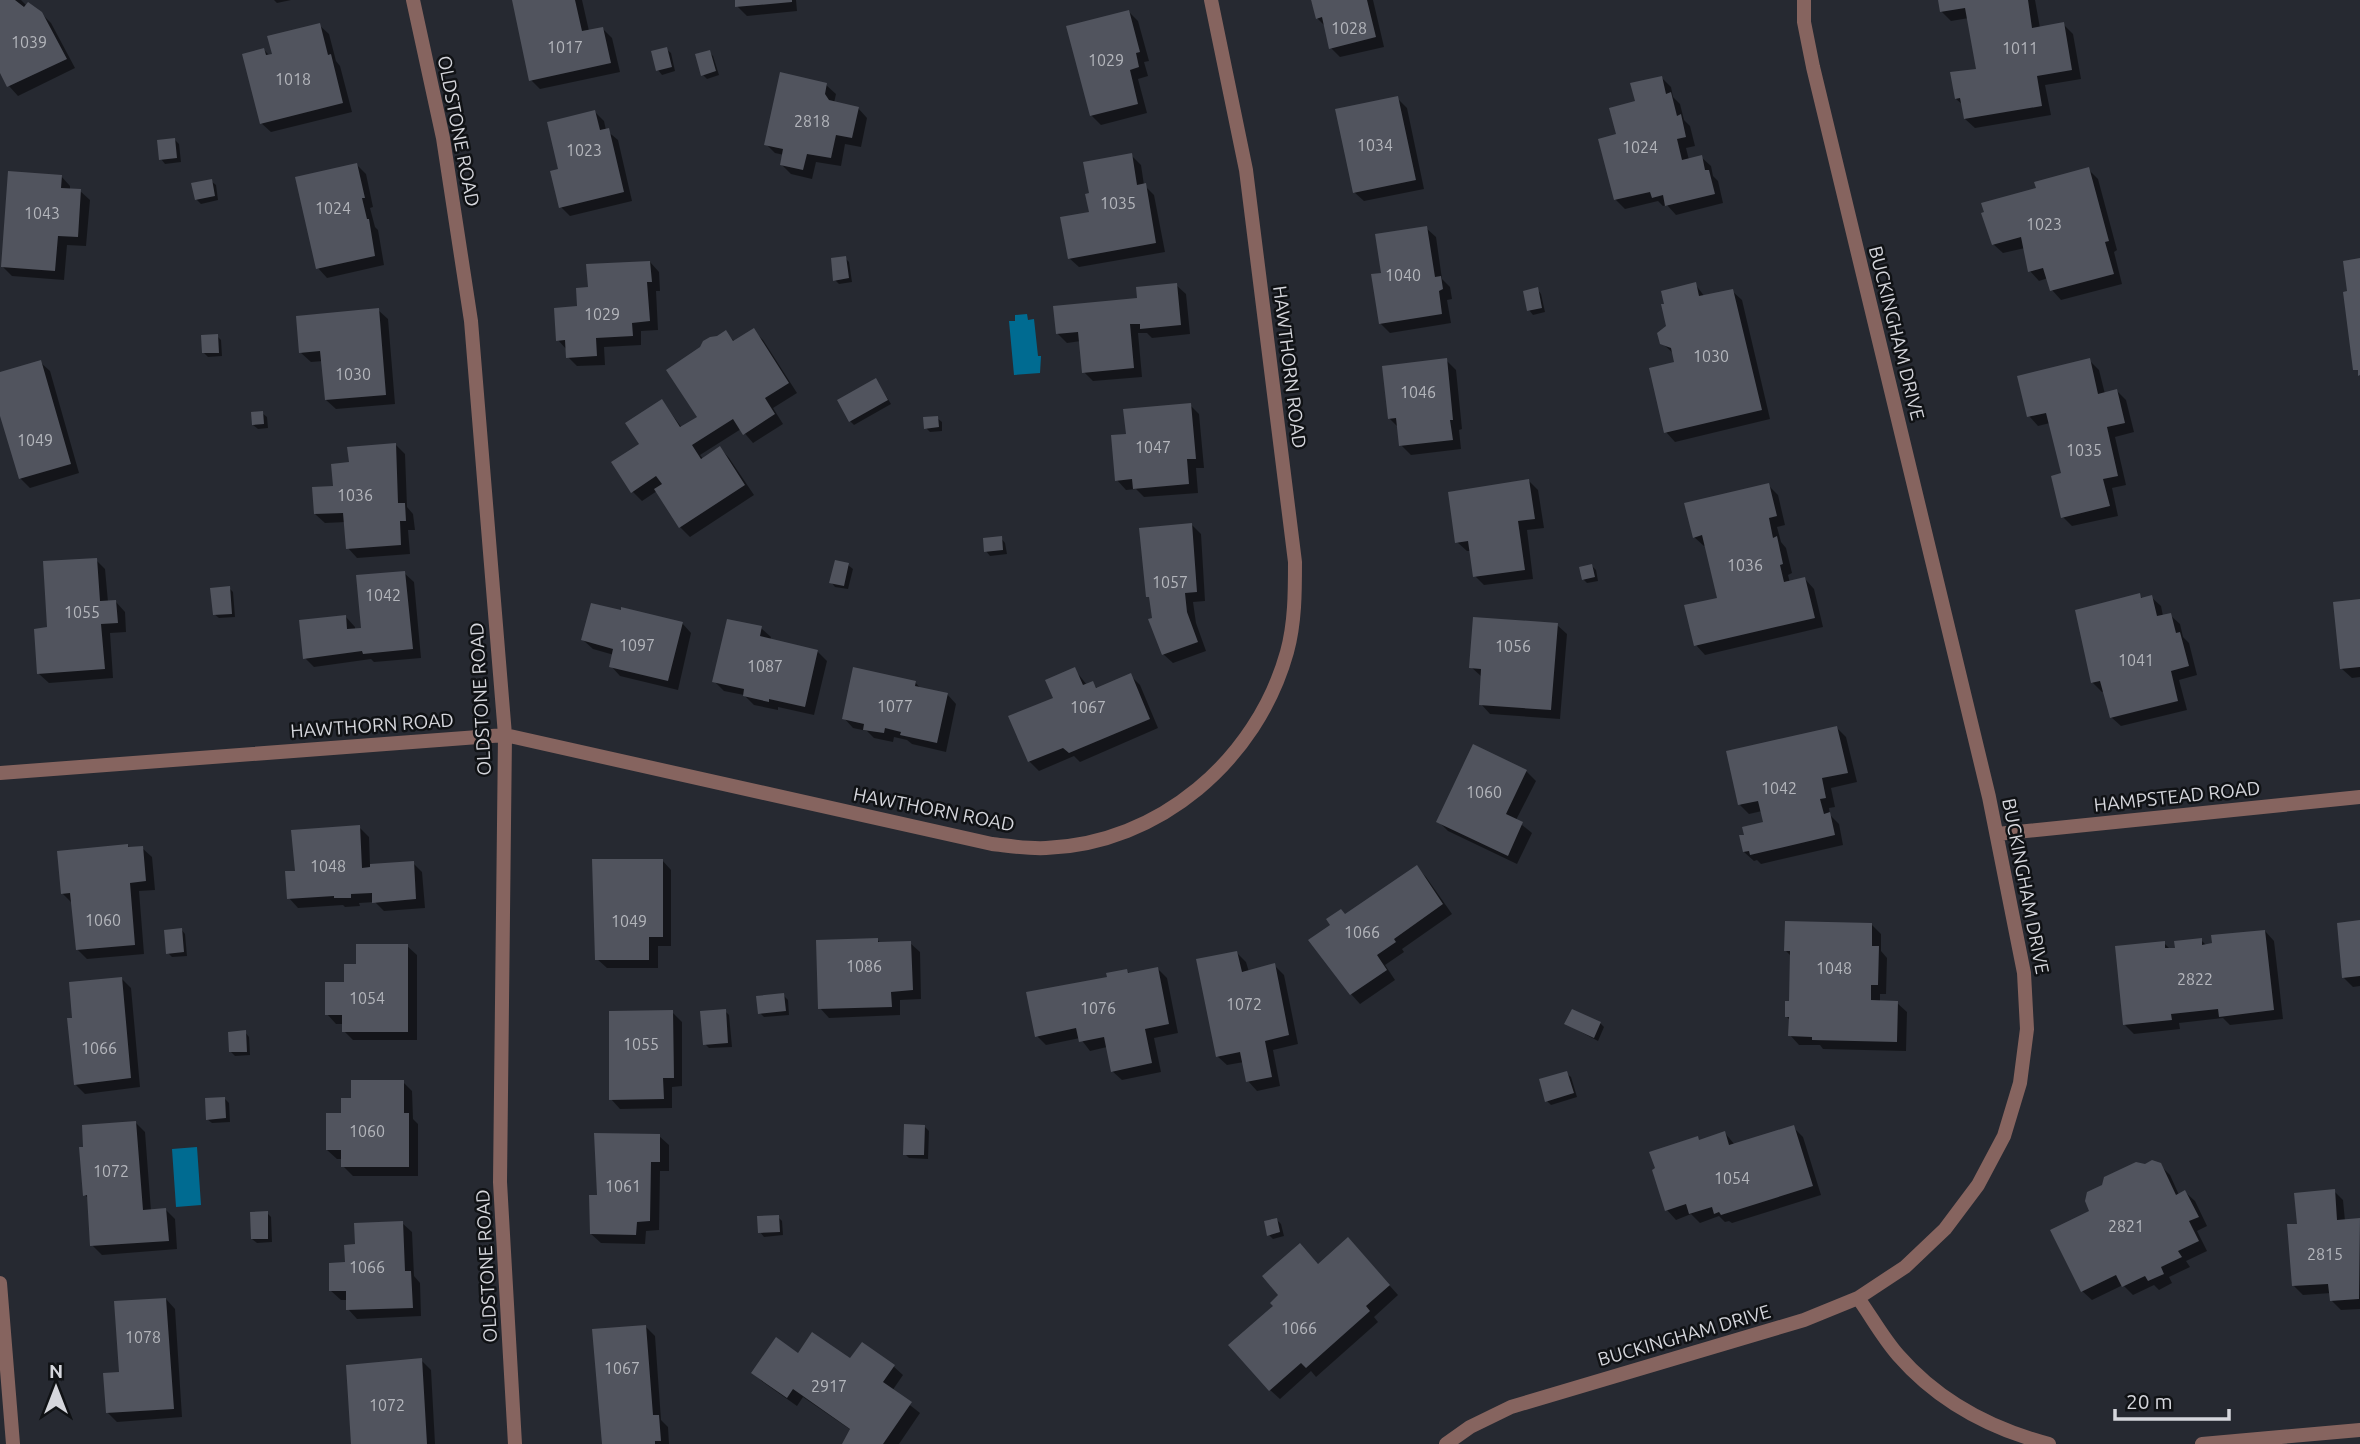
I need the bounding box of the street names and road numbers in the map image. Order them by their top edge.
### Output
street label: OLDSTONE ROAD [434,54,484,208]
street label: BUCKINGHAM DRIVE [1865,244,1929,422]
street label: HAWTHORN ROAD [1269,284,1311,450]
street label: OLDSTONE ROAD [465,622,495,776]
street label: HAWTHORN ROAD [290,708,454,742]
street label: HAMPSTEAD ROAD [2093,776,2261,816]
street label: HAWTHORN ROAD [852,783,1016,835]
street label: BUCKINGHAM DRIVE [1998,796,2054,976]
street label: OLDSTONE ROAD [471,1189,501,1343]
street label: BUCKINGHAM DRIVE [1595,1300,1773,1370]

